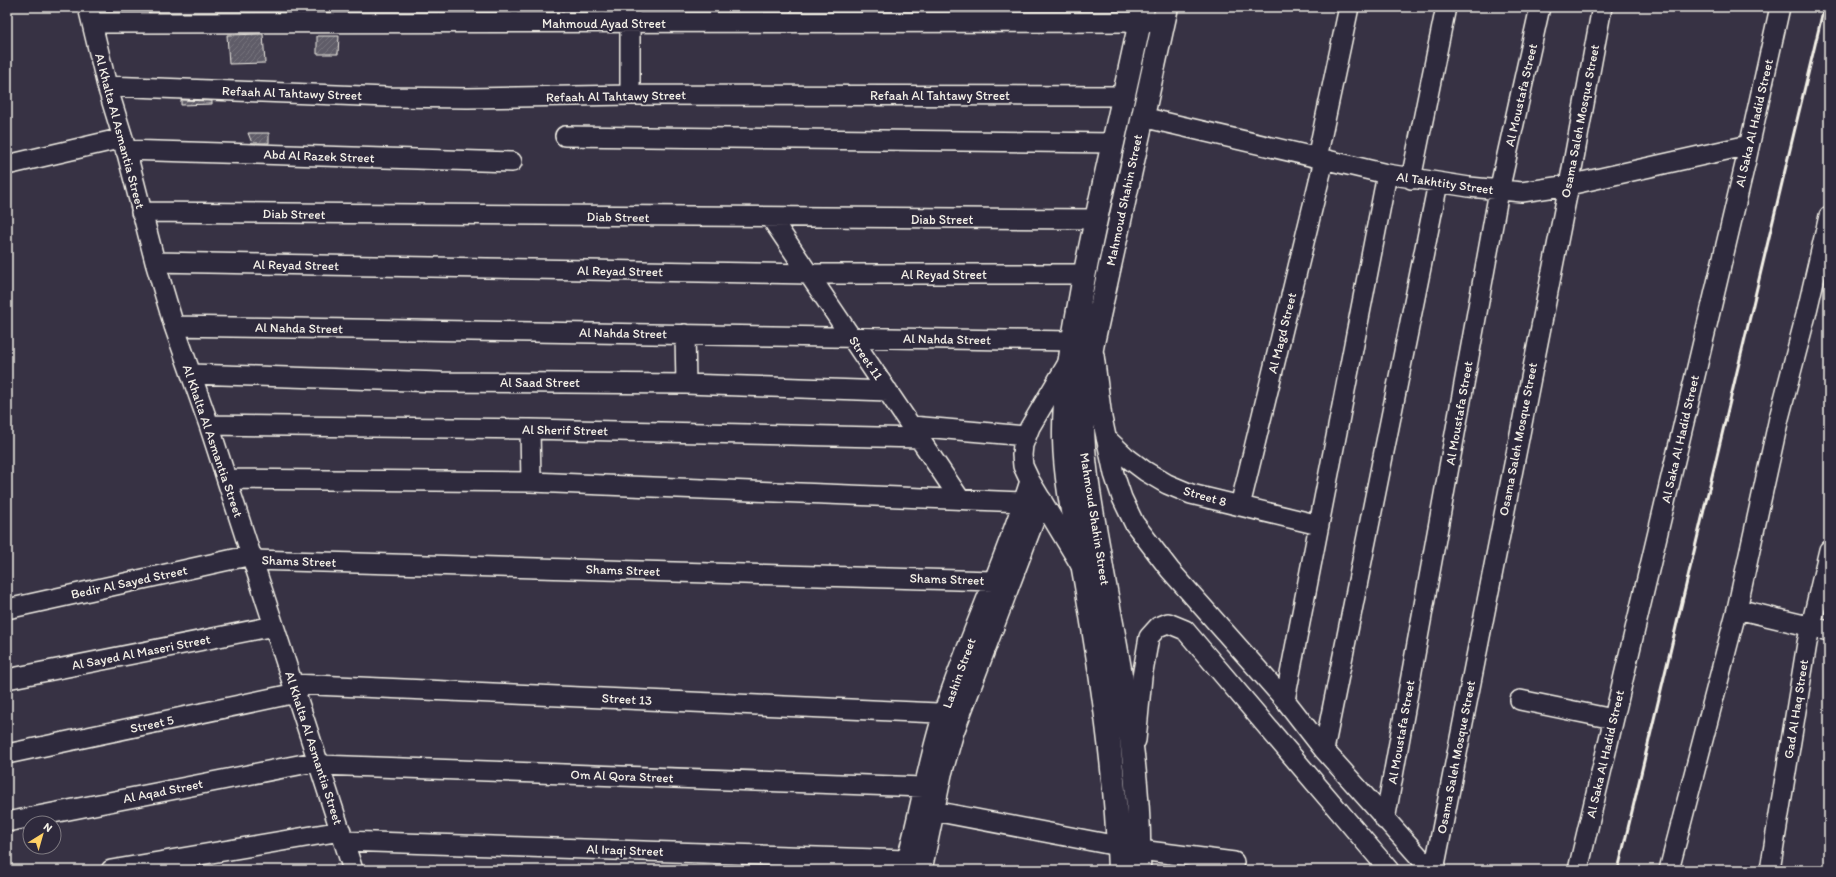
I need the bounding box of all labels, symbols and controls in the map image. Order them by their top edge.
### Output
street label: Mahmoud Ayad Street [542,16,666,31]
street label: Al Moustafa Street [1502,42,1540,148]
street label: Osama Saleh Mosque Street [1558,43,1602,199]
street label: Al Khalta Al Asmantia Street [92,52,148,211]
street label: Al Saka Al Hadid Street [1732,58,1776,188]
street label: Refaah Al Tahtawy Street [222,83,362,103]
street label: Refaah Al Tahtawy Street [546,87,686,105]
street label: Refaah Al Tahtawy Street [870,88,1010,103]
street label: Mahmoud Shahin Street [1103,133,1145,267]
street label: Abd Al Razek Street [263,147,375,165]
street label: Al Takhtity Street [1396,169,1495,197]
street label: Diab Street [263,206,326,222]
street label: Diab Street [587,209,650,225]
street label: Diab Street [911,212,973,227]
street label: Al Reyad Street [253,257,339,273]
street label: Al Reyad Street [577,263,663,279]
street label: Al Reyad Street [901,267,987,282]
street label: Al Magd Street [1265,291,1299,375]
street label: Al Nahda Street [255,320,343,336]
street label: Al Nahda Street [579,325,667,341]
street label: Al Nahda Street [903,331,991,347]
street label: Street 11 [846,333,886,383]
street label: Al Moustafa Street [1442,360,1476,466]
street label: Osama Saleh Mosque Street [1496,361,1540,517]
street label: Al Khalta Al Asmantia Street [180,363,246,519]
street label: Al Saka Al Hadid Street [1658,374,1702,504]
street label: Al Saad Street [500,375,580,390]
street label: Al Sherif Street [522,422,608,438]
street label: Mahmoud Shahin Street [1077,452,1113,586]
street label: Street 8 [1182,483,1228,509]
street label: Shams Street [261,552,337,570]
street label: Shams Street [585,561,661,579]
street label: Bedir Al Sayed Street [69,562,189,602]
street label: Shams Street [909,570,985,588]
street label: Al Sayed Al Maseri Street [70,631,212,673]
street label: Lashin Street [939,636,979,710]
street label: Gad Al Haq Street [1781,658,1811,760]
street label: Al Khalta Al Asmantia Street [282,669,346,827]
street label: Al Moustafa Street [1384,679,1418,785]
street label: Osama Saleh Mosque Street [1434,679,1478,835]
street label: Al Saka Al Hadid Street [1583,689,1627,819]
street label: Street 13 [601,690,653,708]
street label: Street 5 [129,712,175,736]
street label: Om Al Qora Street [570,767,674,785]
street label: Al Aqad Street [122,776,204,806]
north arrow [22,815,62,855]
text: N [41,820,55,835]
street label: Al Iraqi Street [586,841,664,859]

